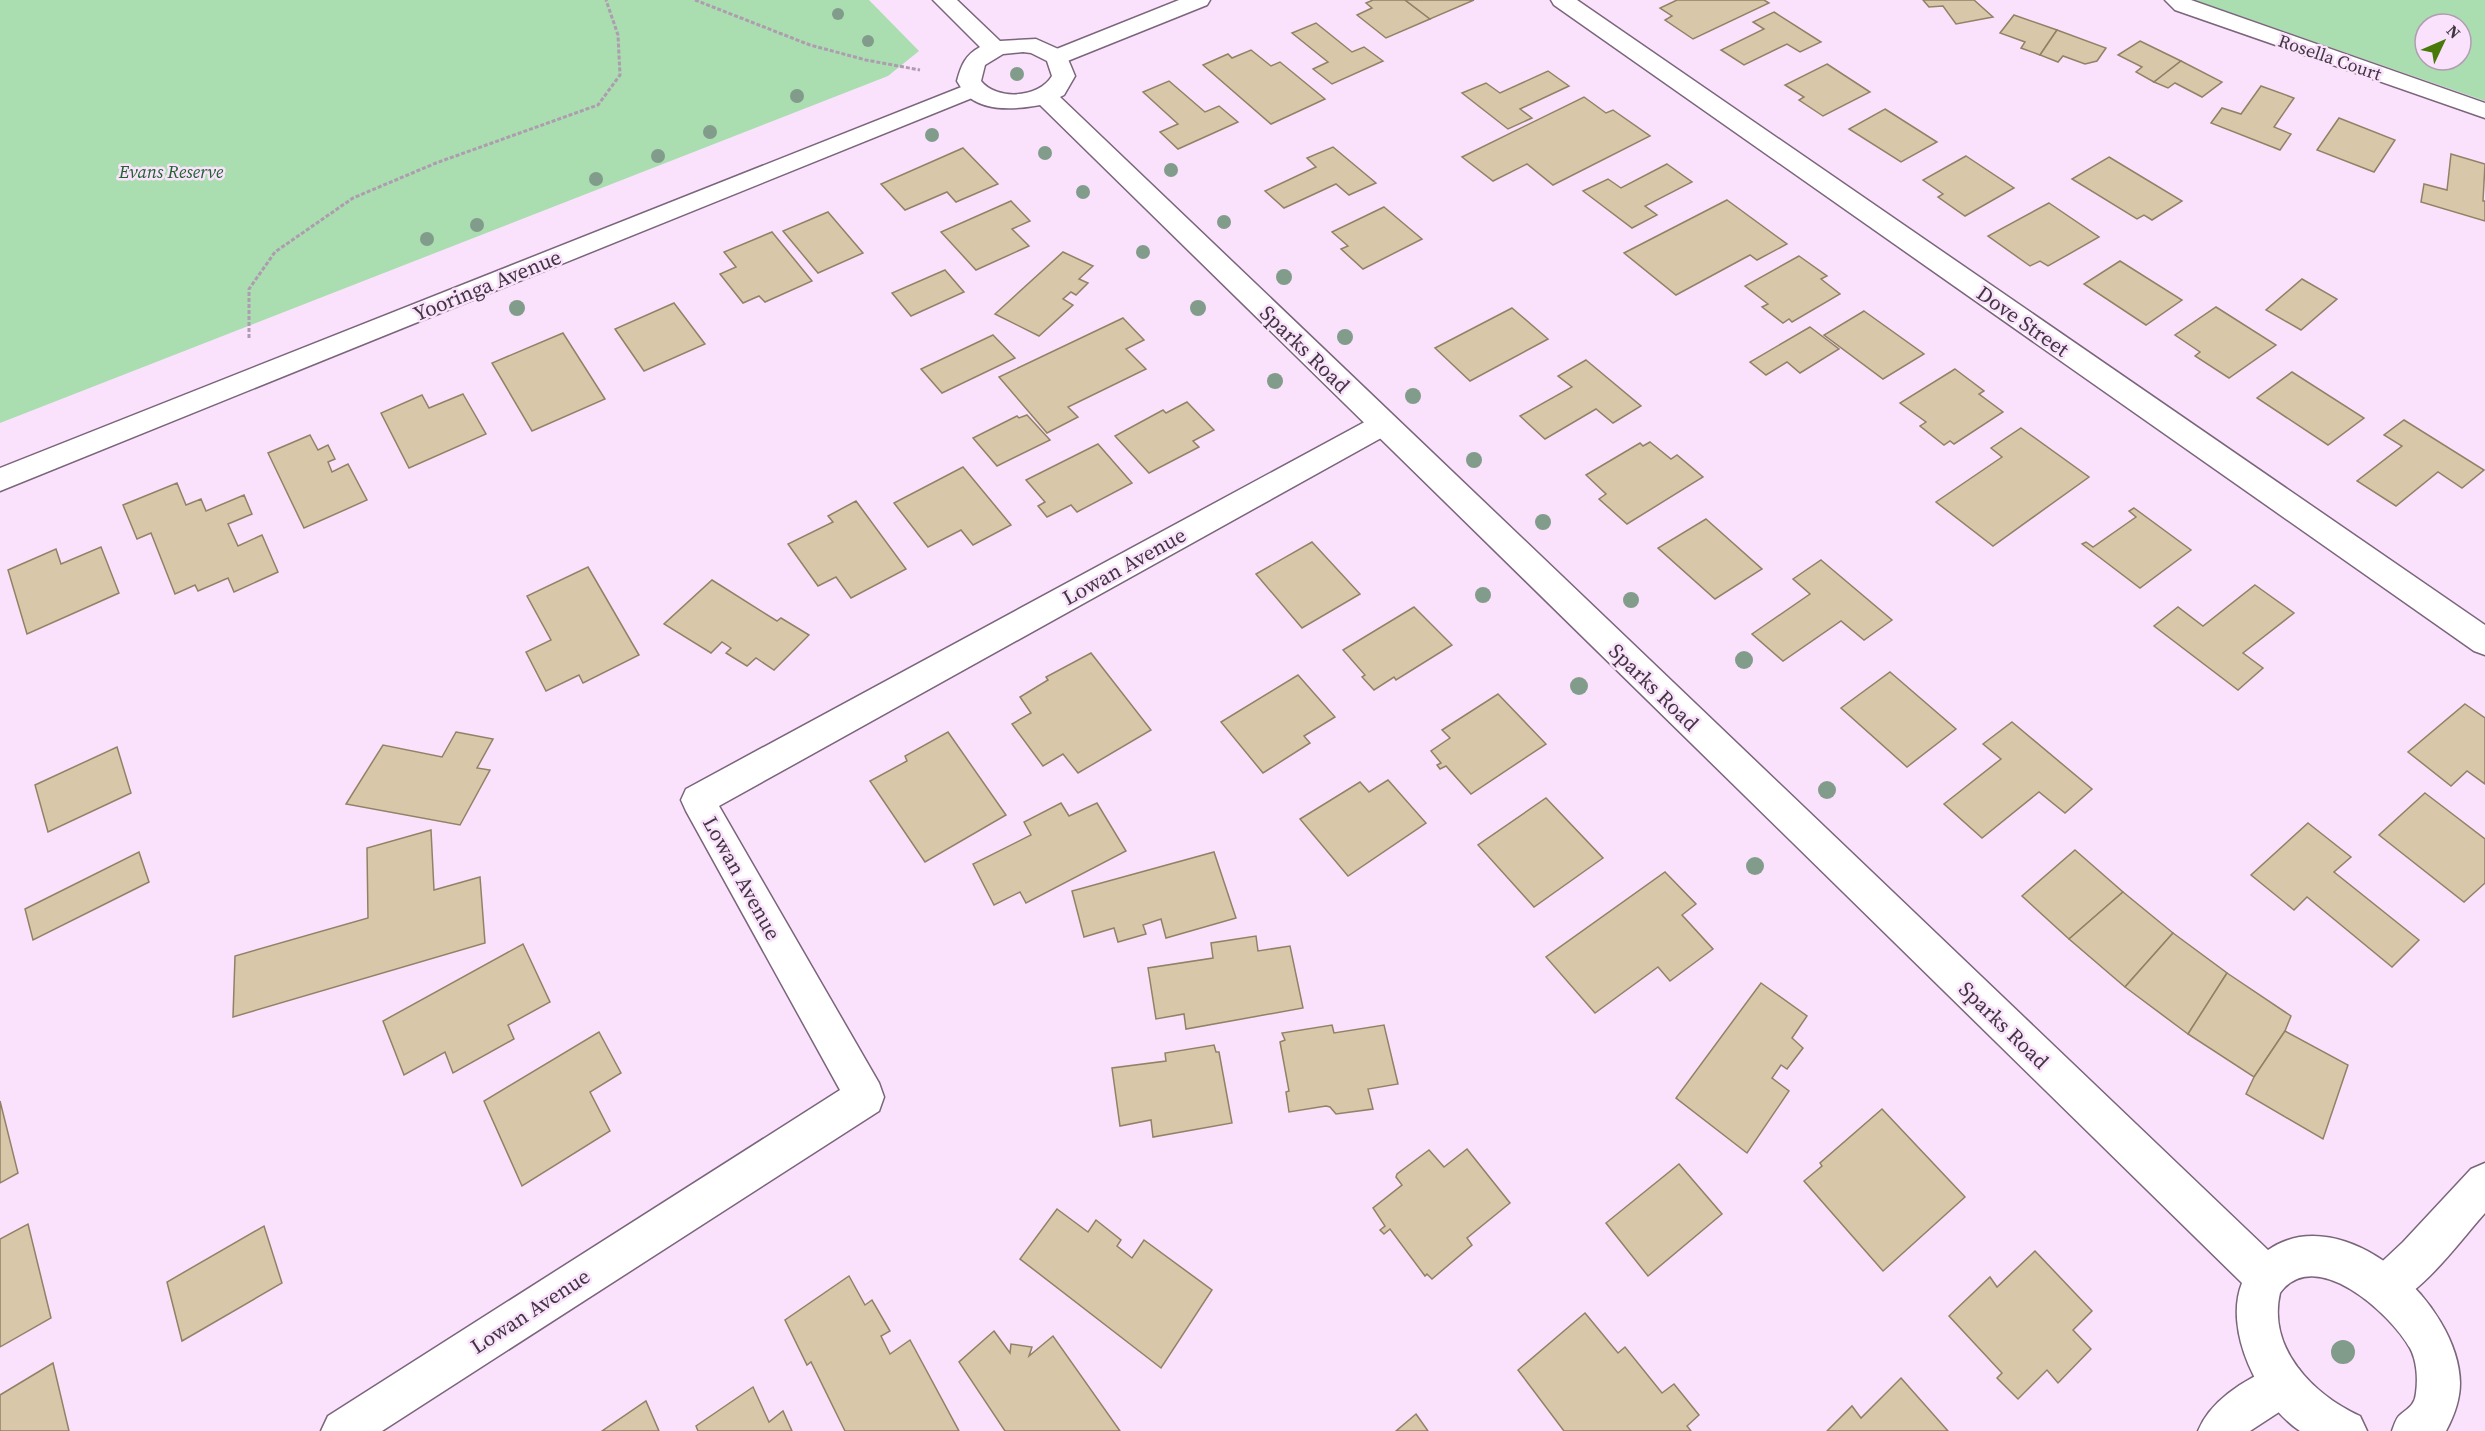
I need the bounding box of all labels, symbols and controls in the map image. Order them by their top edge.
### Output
north arrow [2413,12,2473,72]
text: N [2442,20,2466,44]
street label: Rosella Court [2275,28,2385,86]
park label: Evans Reserve [118,159,224,184]
street label: Yooringa Avenue [409,242,565,328]
street label: Dove Street [1971,279,2075,364]
street label: Sparks Road [1254,299,1356,399]
street label: Lowan Avenue [1057,520,1191,612]
street label: Sparks Road [1603,637,1705,737]
street label: Lowan Avenue [696,811,788,945]
street label: Sparks Road [1953,975,2055,1075]
street label: Lowan Avenue [465,1262,595,1360]

